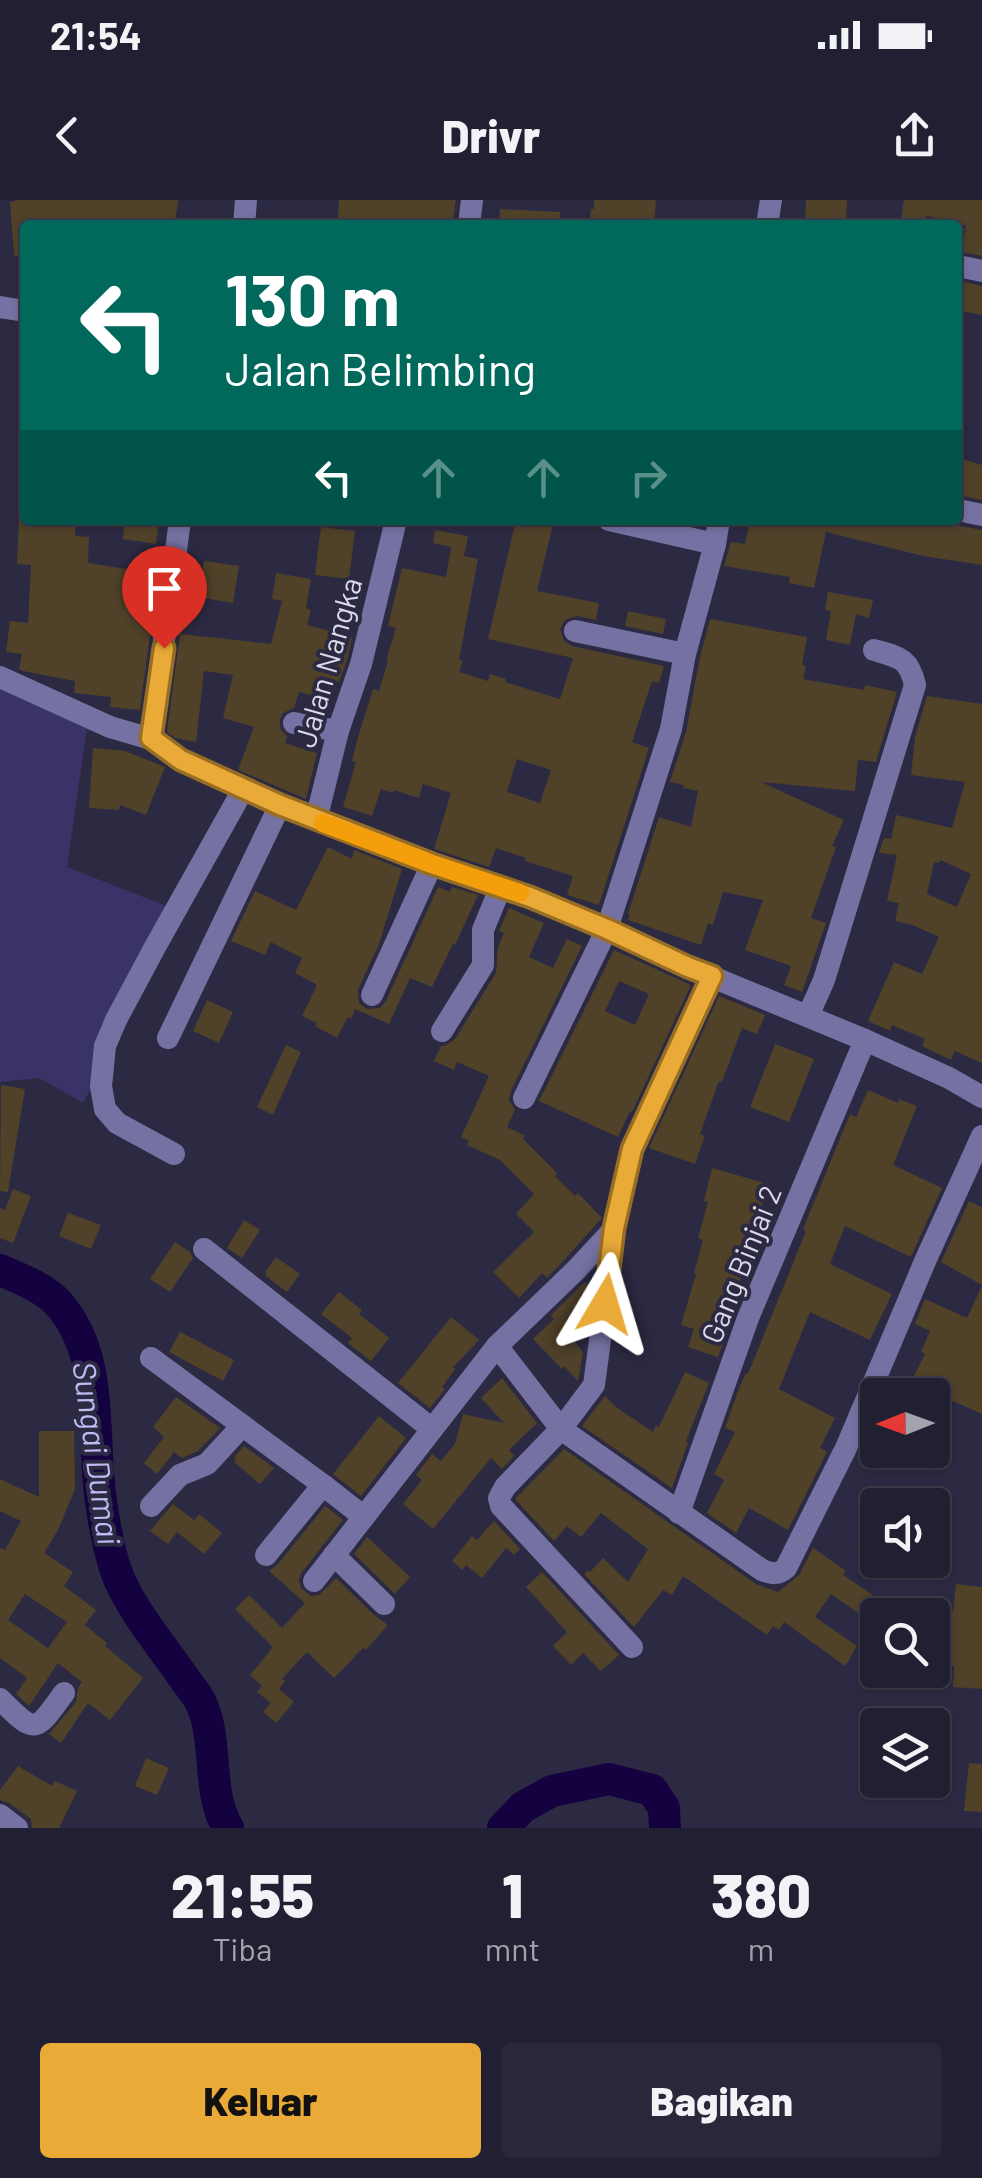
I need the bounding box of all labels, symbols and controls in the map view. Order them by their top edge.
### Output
text: 21:54 [50,12,142,58]
icon: back [40,108,95,163]
text: Drivr [442,108,540,162]
icon: share [887,108,942,163]
text: 130 m [225,256,400,340]
icon: left [60,260,190,390]
text: Jalan Belimbing [225,341,536,395]
icon: left [306,450,361,505]
icon: ahead [411,450,466,505]
icon: ahead [516,450,571,505]
icon: right [621,450,676,505]
pin [122,546,207,649]
icon: arrive [137,561,192,616]
street label: Jalan Nangka [286,573,368,751]
street label: Gang Binjai 2 [692,1180,788,1348]
position arrow [553,1252,657,1356]
water label: Sungai Dumai [66,1359,130,1547]
north arrow [860,1378,950,1468]
map controls [860,1378,950,1798]
button: sound [860,1488,950,1578]
button: search [860,1598,950,1688]
button: layers [860,1708,950,1798]
text: 21:55 [171,1858,314,1930]
text: 1 [502,1858,523,1930]
text: 380 [711,1858,811,1930]
text: Tiba [213,1929,272,1967]
text: mnt [485,1929,540,1967]
text: m [748,1929,774,1967]
button: Keluar [40,2043,481,2158]
button: Bagikan [501,2043,942,2158]

